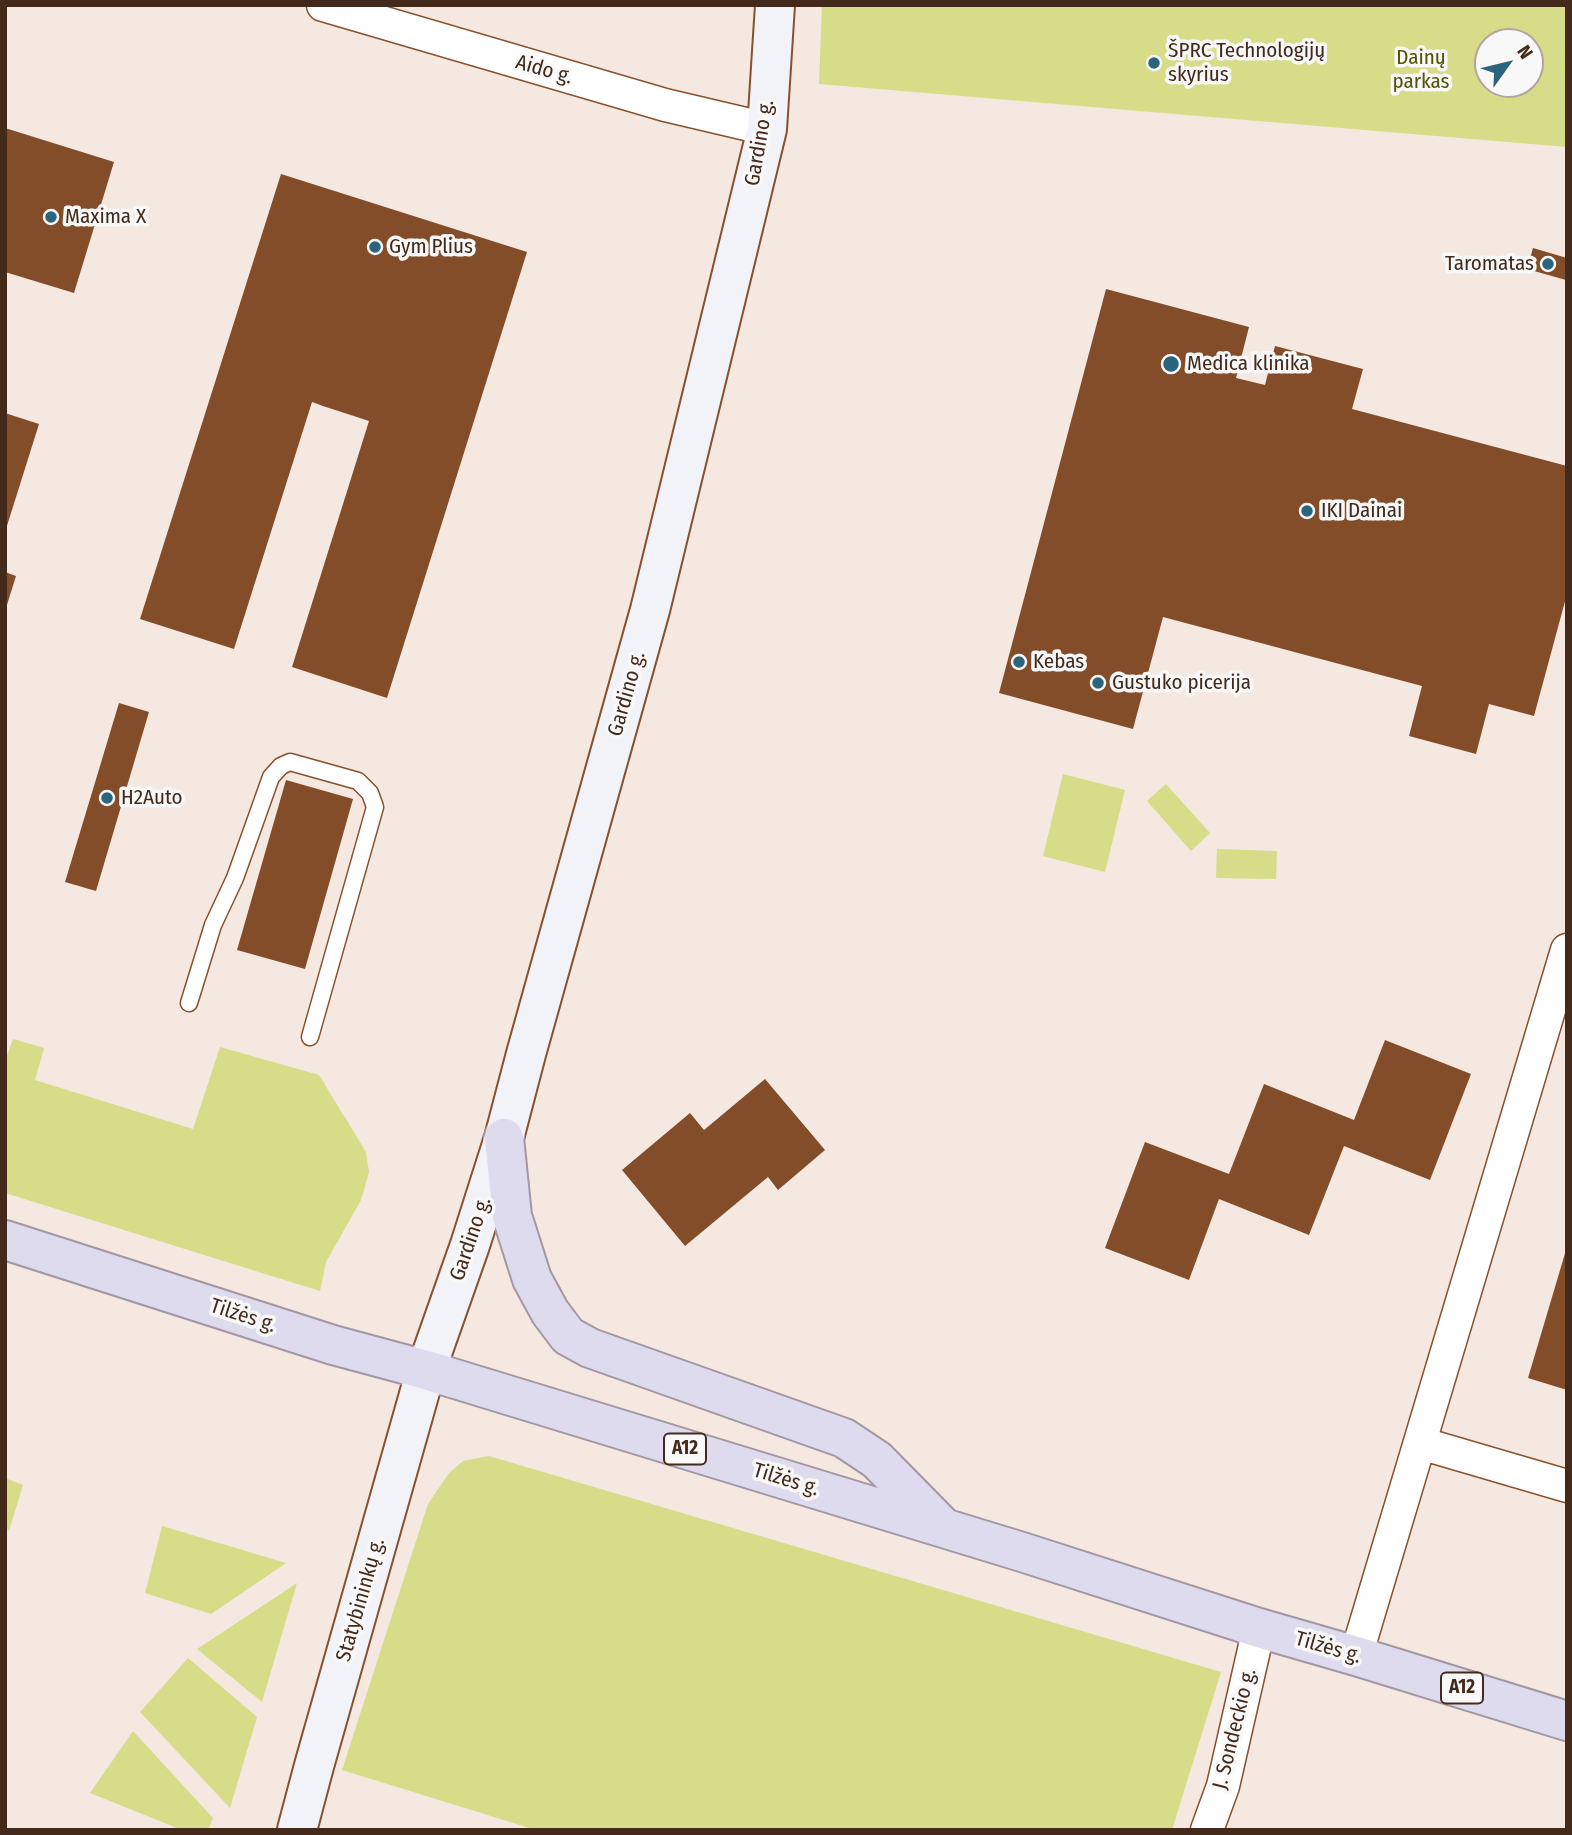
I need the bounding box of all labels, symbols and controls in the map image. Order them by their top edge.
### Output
north arrow [1474,28,1544,98]
place label: ŠPRC Technologijų skyrius [1168,38,1325,88]
text: N [1512,41,1538,63]
park label: Dainų parkas [1392,45,1450,95]
street label: Aido g. [513,50,575,90]
marker: ŠPRC Technologijų skyrius [1146,55,1162,71]
street label: Gardino g. [740,98,780,188]
place label: Maxima X [65,204,146,230]
marker: Maxima X [43,209,59,225]
place label: Gym Plius [389,234,473,260]
marker: Gym Plius [367,239,383,255]
place label: Taromatas [1445,251,1534,277]
marker: Taromatas [1540,256,1556,272]
place label: Medica klinika [1187,351,1310,377]
marker: Medica klinika [1161,354,1181,374]
place label: IKI Dainai [1321,498,1402,524]
marker: IKI Dainai [1299,503,1315,519]
street label: Gardino g. [603,649,651,739]
place label: Kebas [1033,649,1084,675]
marker: Kebas [1011,654,1027,670]
place label: Gustuko picerija [1112,670,1251,696]
marker: Gustuko picerija [1090,675,1106,691]
place label: H2Auto [121,785,183,811]
marker: H2Auto [99,790,115,806]
street label: Gardino g. [445,1194,497,1284]
street label: Tilžės g. [207,1294,279,1338]
road number: A12 [664,1434,706,1464]
street label: Tilžės g. [750,1458,822,1502]
street label: Statybininkų g. [331,1535,391,1665]
street label: Tilžės g. [1292,1627,1364,1669]
street label: J. Sondeckio g. [1208,1666,1262,1792]
road number: A12 [1441,1672,1483,1704]

